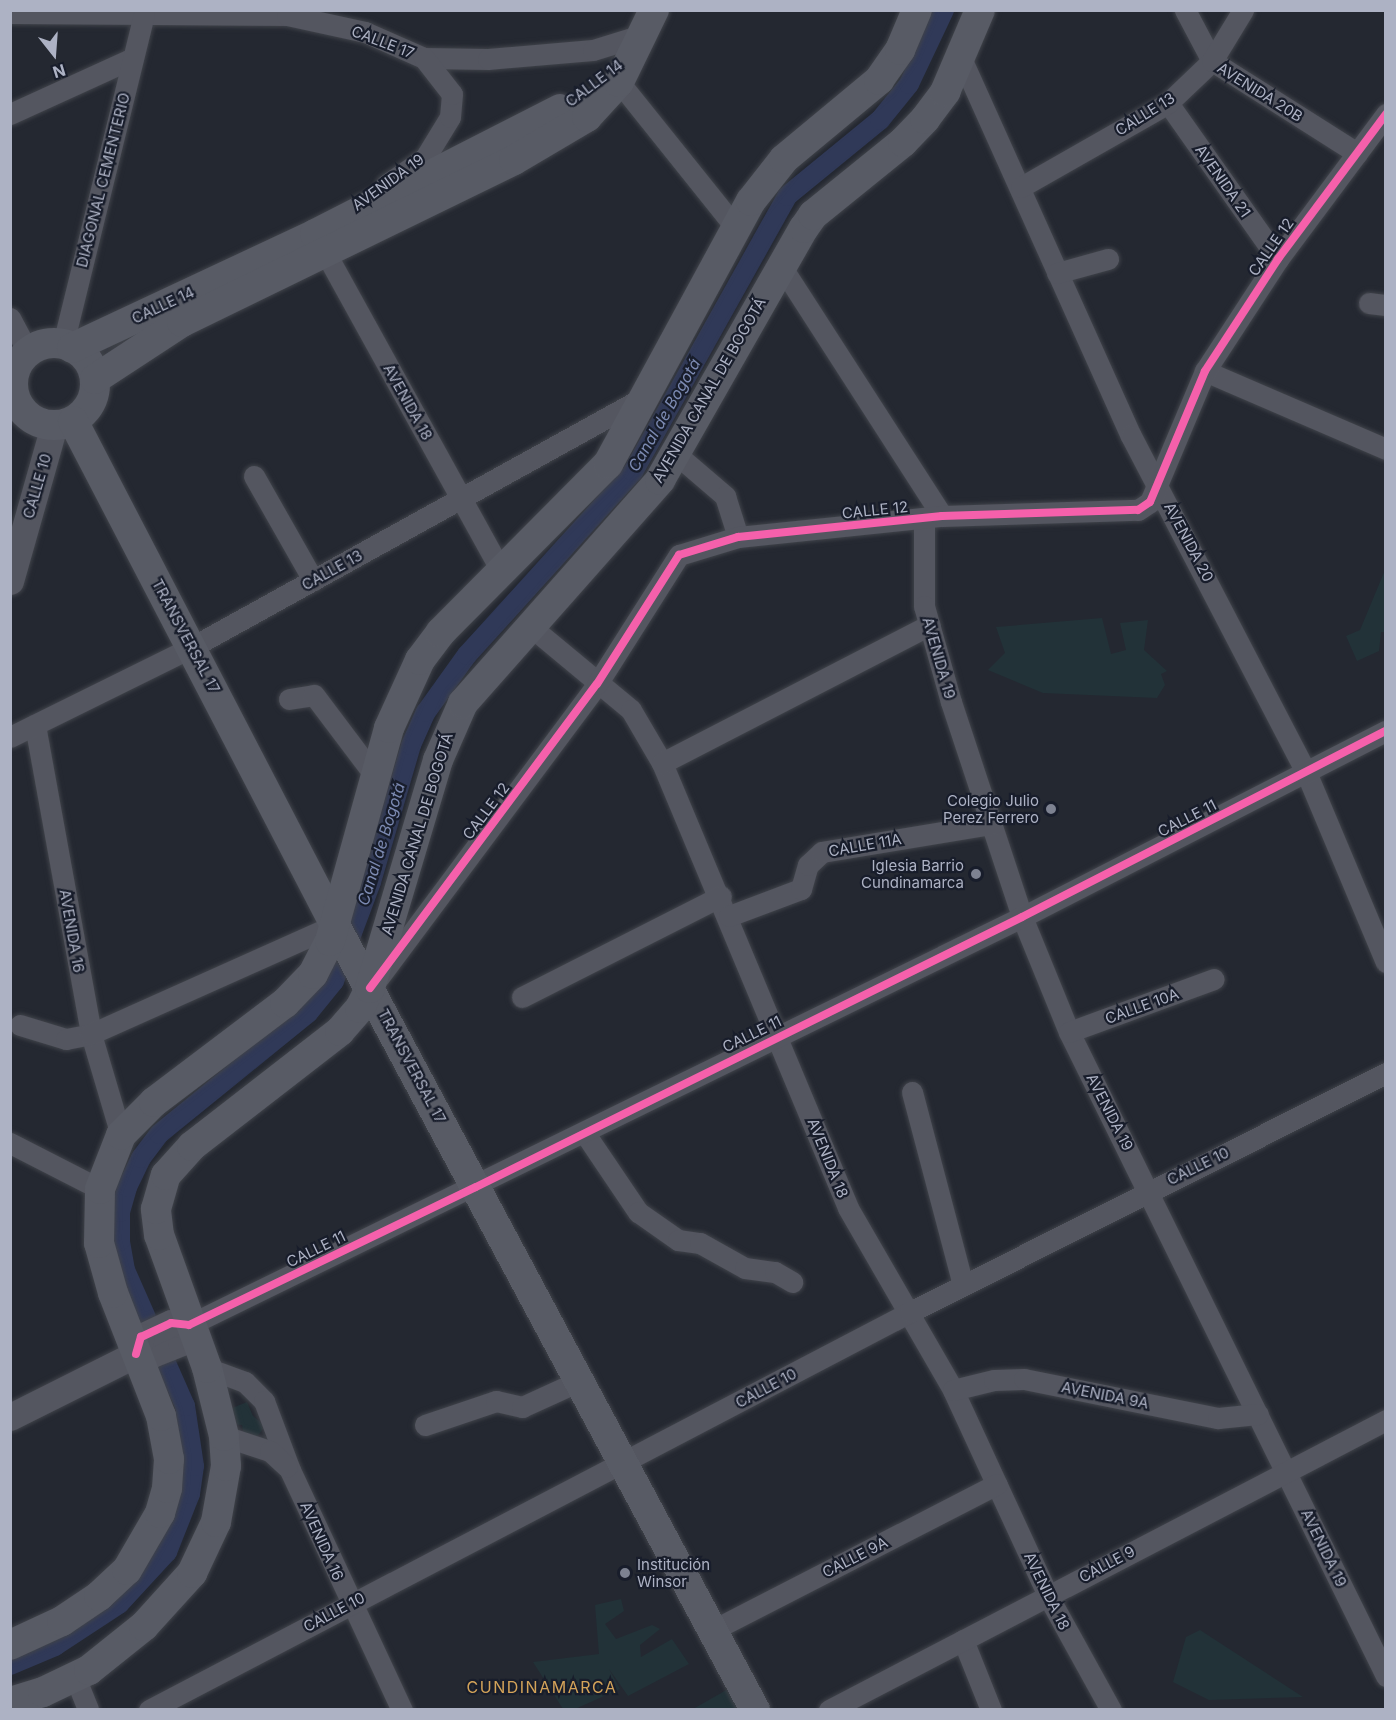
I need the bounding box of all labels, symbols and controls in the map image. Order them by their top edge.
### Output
street label: CALLE 17 [349,22,417,62]
north arrow [24,24,84,84]
street label: CALLE 14 [562,56,626,110]
street label: AVENIDA 20B [1214,59,1306,125]
text: N [51,60,68,83]
street label: CALLE 13 [1112,89,1178,139]
street label: DIAGONAL CEMENTERIO [73,91,133,269]
street label: AVENIDA 21 [1191,141,1255,221]
street label: AVENIDA 19 [349,150,427,214]
street label: CALLE 12 [1245,215,1297,279]
street label: CALLE 14 [129,283,197,327]
street label: AVENIDA CANAL DE BOGOTÁ [649,294,769,486]
water label: Canal de Bogotá [624,355,704,475]
street label: AVENIDA 18 [380,361,436,443]
street label: CALLE 10 [19,451,55,521]
street label: CALLE 12 [841,498,909,522]
street label: AVENIDA 20 [1161,499,1217,585]
street label: CALLE 13 [299,546,365,594]
street label: TRANSVERSAL 17 [148,576,224,696]
street label: AVENIDA 19 [919,615,959,701]
street label: AVENIDA CANAL DE BOGOTÁ [378,731,456,937]
street label: CALLE 12 [459,779,513,843]
water label: Canal de Bogotá [353,780,409,908]
place label: Colegio Julio Perez Ferrero [943,791,1039,826]
street label: CALLE 11 [1155,796,1219,840]
marker: Colegio Julio Perez Ferrero [1044,802,1058,816]
street label: CALLE 11A [827,830,903,860]
place label: Iglesia Barrio Cundinamarca [861,856,964,891]
marker: Iglesia Barrio Cundinamarca [969,867,983,881]
street label: AVENIDA 16 [56,888,88,974]
street label: CALLE 10A [1103,984,1181,1028]
street label: TRANSVERSAL 17 [374,1006,450,1126]
street label: CALLE 11 [720,1012,784,1056]
street label: AVENIDA 19 [1083,1070,1137,1154]
street label: AVENIDA 18 [804,1116,852,1200]
street label: CALLE 10 [1164,1143,1232,1189]
street label: CALLE 11 [284,1227,348,1271]
street label: CALLE 10 [732,1364,800,1412]
street label: AVENIDA 9A [1060,1378,1150,1412]
street label: AVENIDA 16 [297,1499,347,1583]
street label: AVENIDA 19 [1297,1506,1351,1590]
street label: CALLE 9A [819,1533,891,1581]
street label: CALLE 9 [1076,1542,1138,1586]
street label: AVENIDA 18 [1020,1549,1074,1633]
place label: Institución Winsor [637,1555,710,1590]
marker: Institución Winsor [618,1566,632,1580]
street label: CALLE 10 [300,1588,368,1636]
district label: CUNDINAMARCA [467,1677,617,1697]

